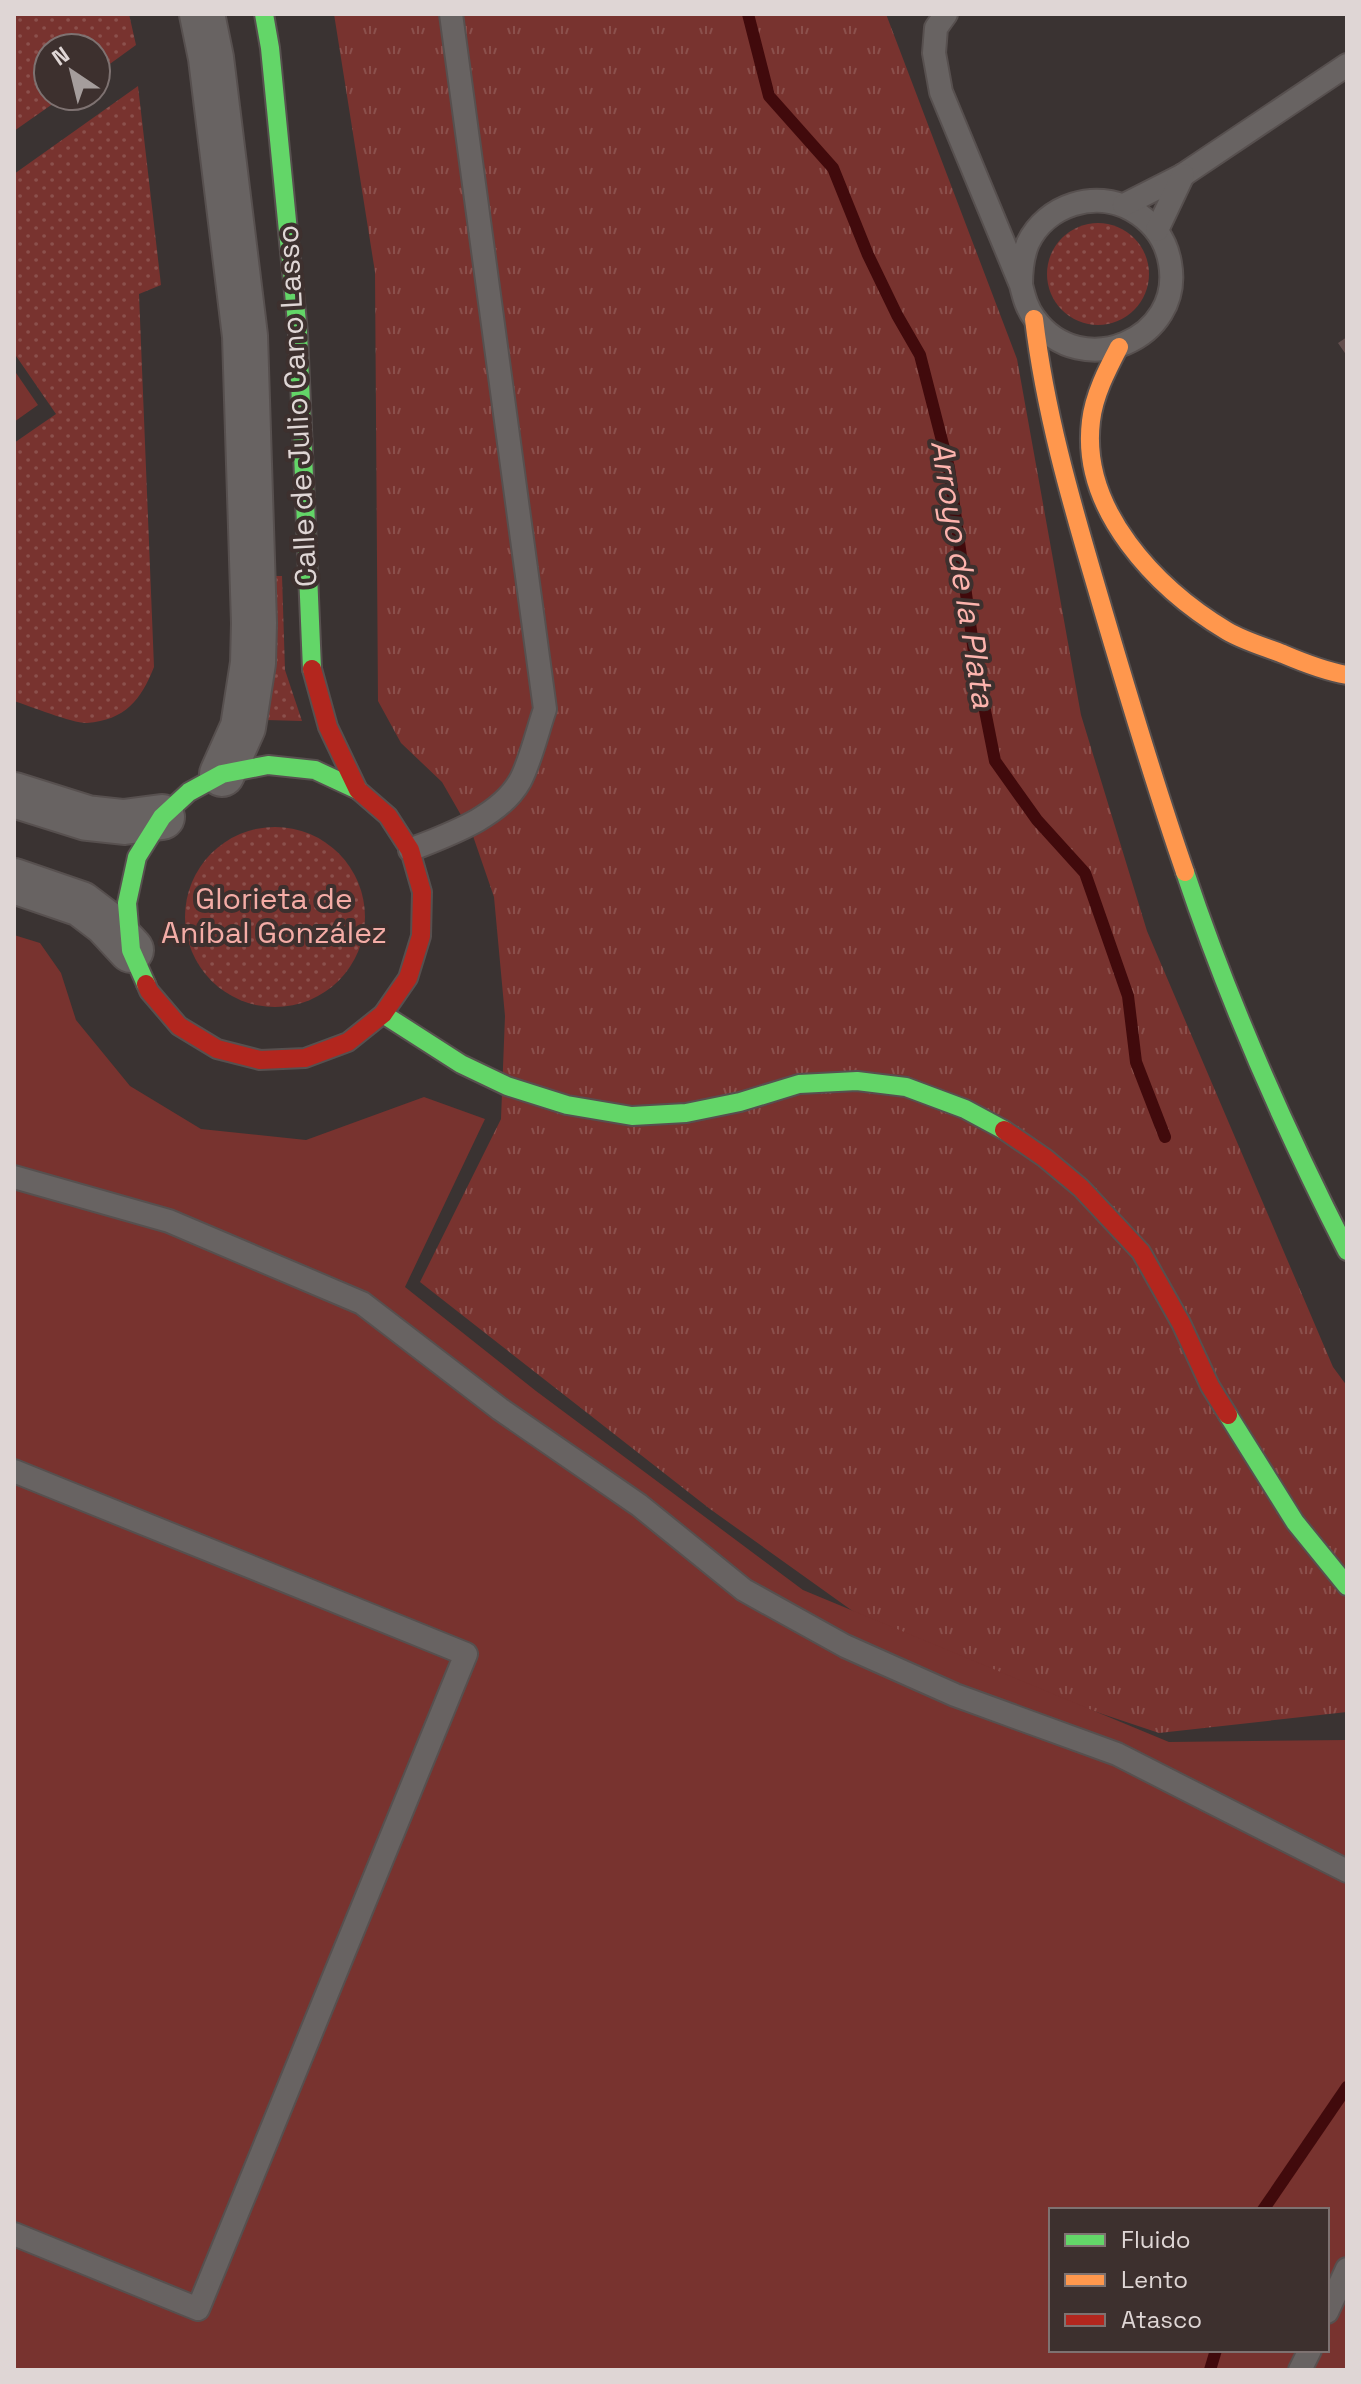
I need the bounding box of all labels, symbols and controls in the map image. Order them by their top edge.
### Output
north arrow [32,32,112,112]
text: N [46,40,75,71]
street label: Calle de Julio Cano Lasso [268,224,325,588]
water label: Arroyo de la Plata [922,437,1004,711]
park label: Glorieta de Aníbal González [161,879,387,952]
legend [1049,2208,1329,2352]
text: Fluido [1121,2224,1191,2255]
text: Lento [1121,2264,1188,2295]
text: Atasco [1121,2304,1202,2335]

